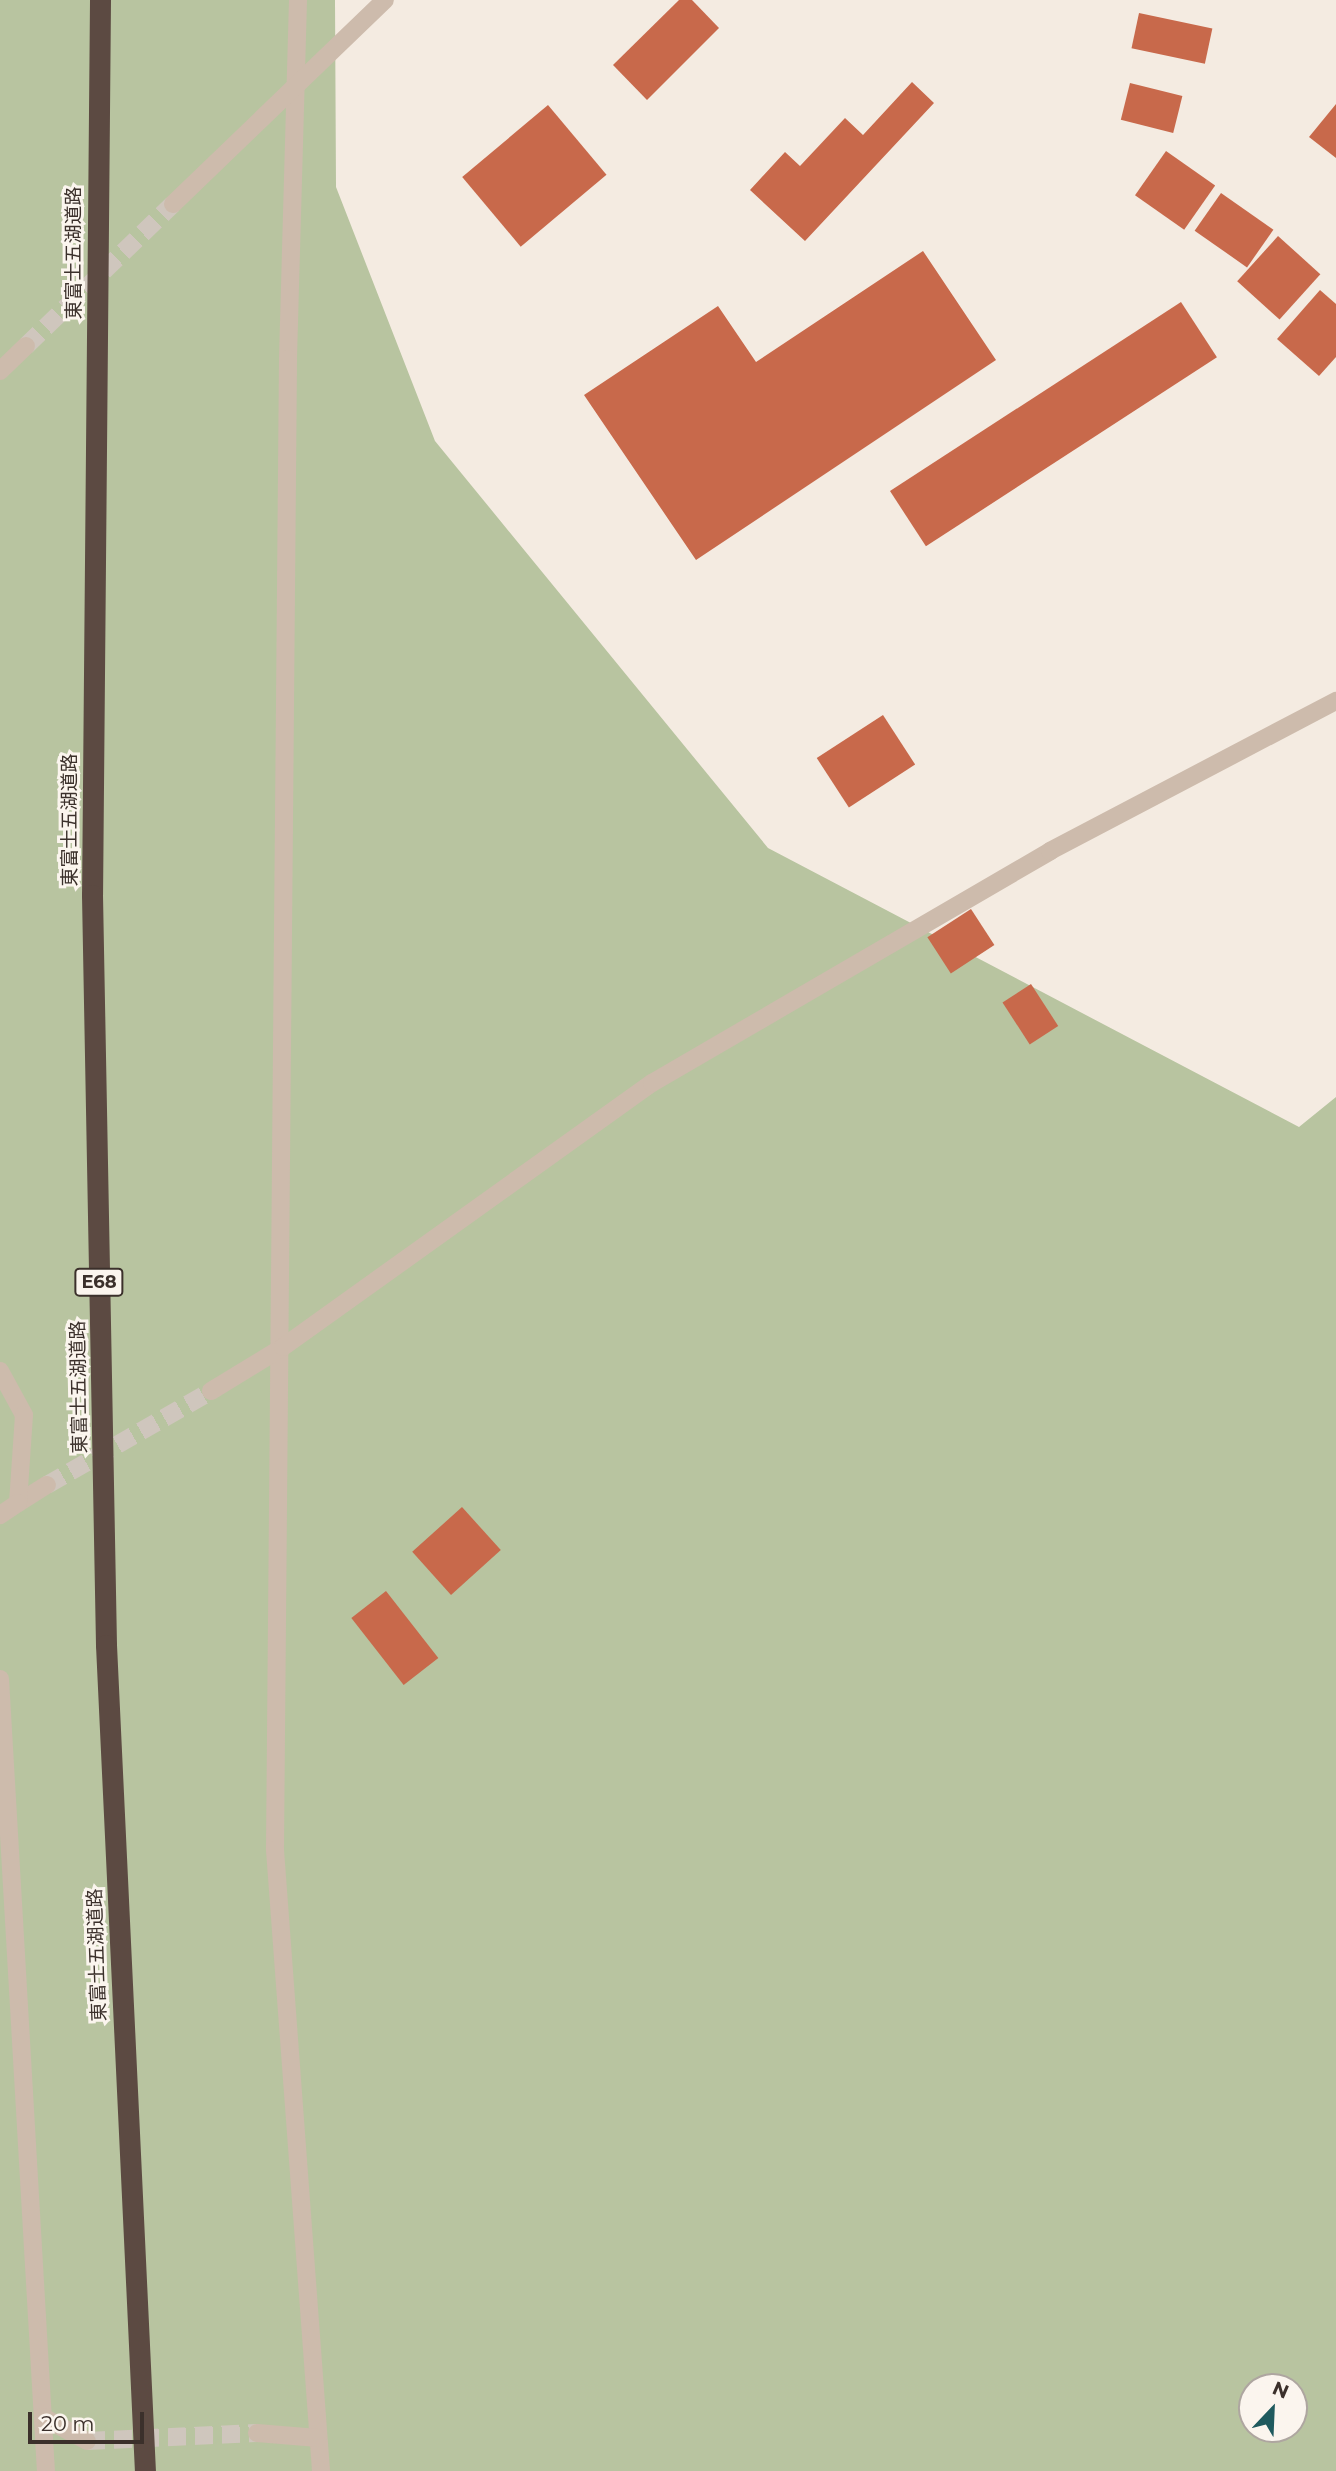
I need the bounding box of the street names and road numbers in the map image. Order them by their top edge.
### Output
street label: 東富士五湖道路 [63,187,85,319]
street label: 東富士五湖道路 [59,754,81,886]
road number: E68 [73,1268,125,1296]
street label: 東富士五湖道路 [66,1320,92,1454]
street label: 東富士五湖道路 [83,1888,111,2022]

